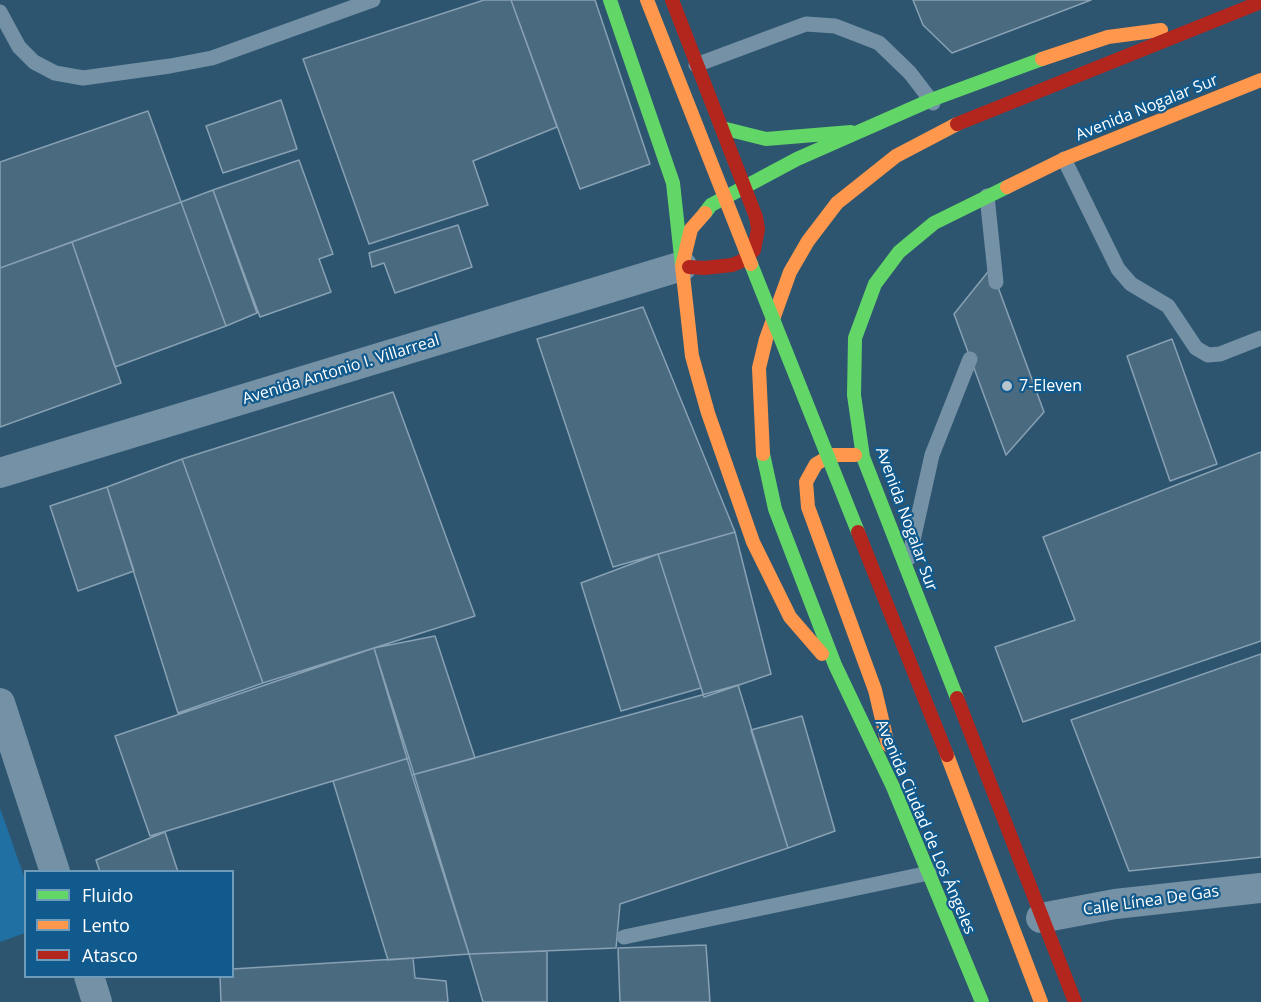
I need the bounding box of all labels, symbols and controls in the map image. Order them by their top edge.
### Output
street label: Avenida Nogalar Sur [1073,71,1221,145]
street label: Avenida Antonio I. Villarreal [240,331,442,409]
place label: 7-Eleven [1019,376,1082,396]
marker: 7-Eleven [1000,379,1014,393]
street label: Avenida Nogalar Sur [871,444,941,594]
street label: Avenida Ciudad de Los Ángeles [871,717,979,937]
legend [24,870,234,978]
street label: Calle Línea De Gas [1082,882,1220,920]
text: Fluido [82,883,133,907]
text: Lento [82,913,130,937]
text: Atasco [82,943,138,967]

